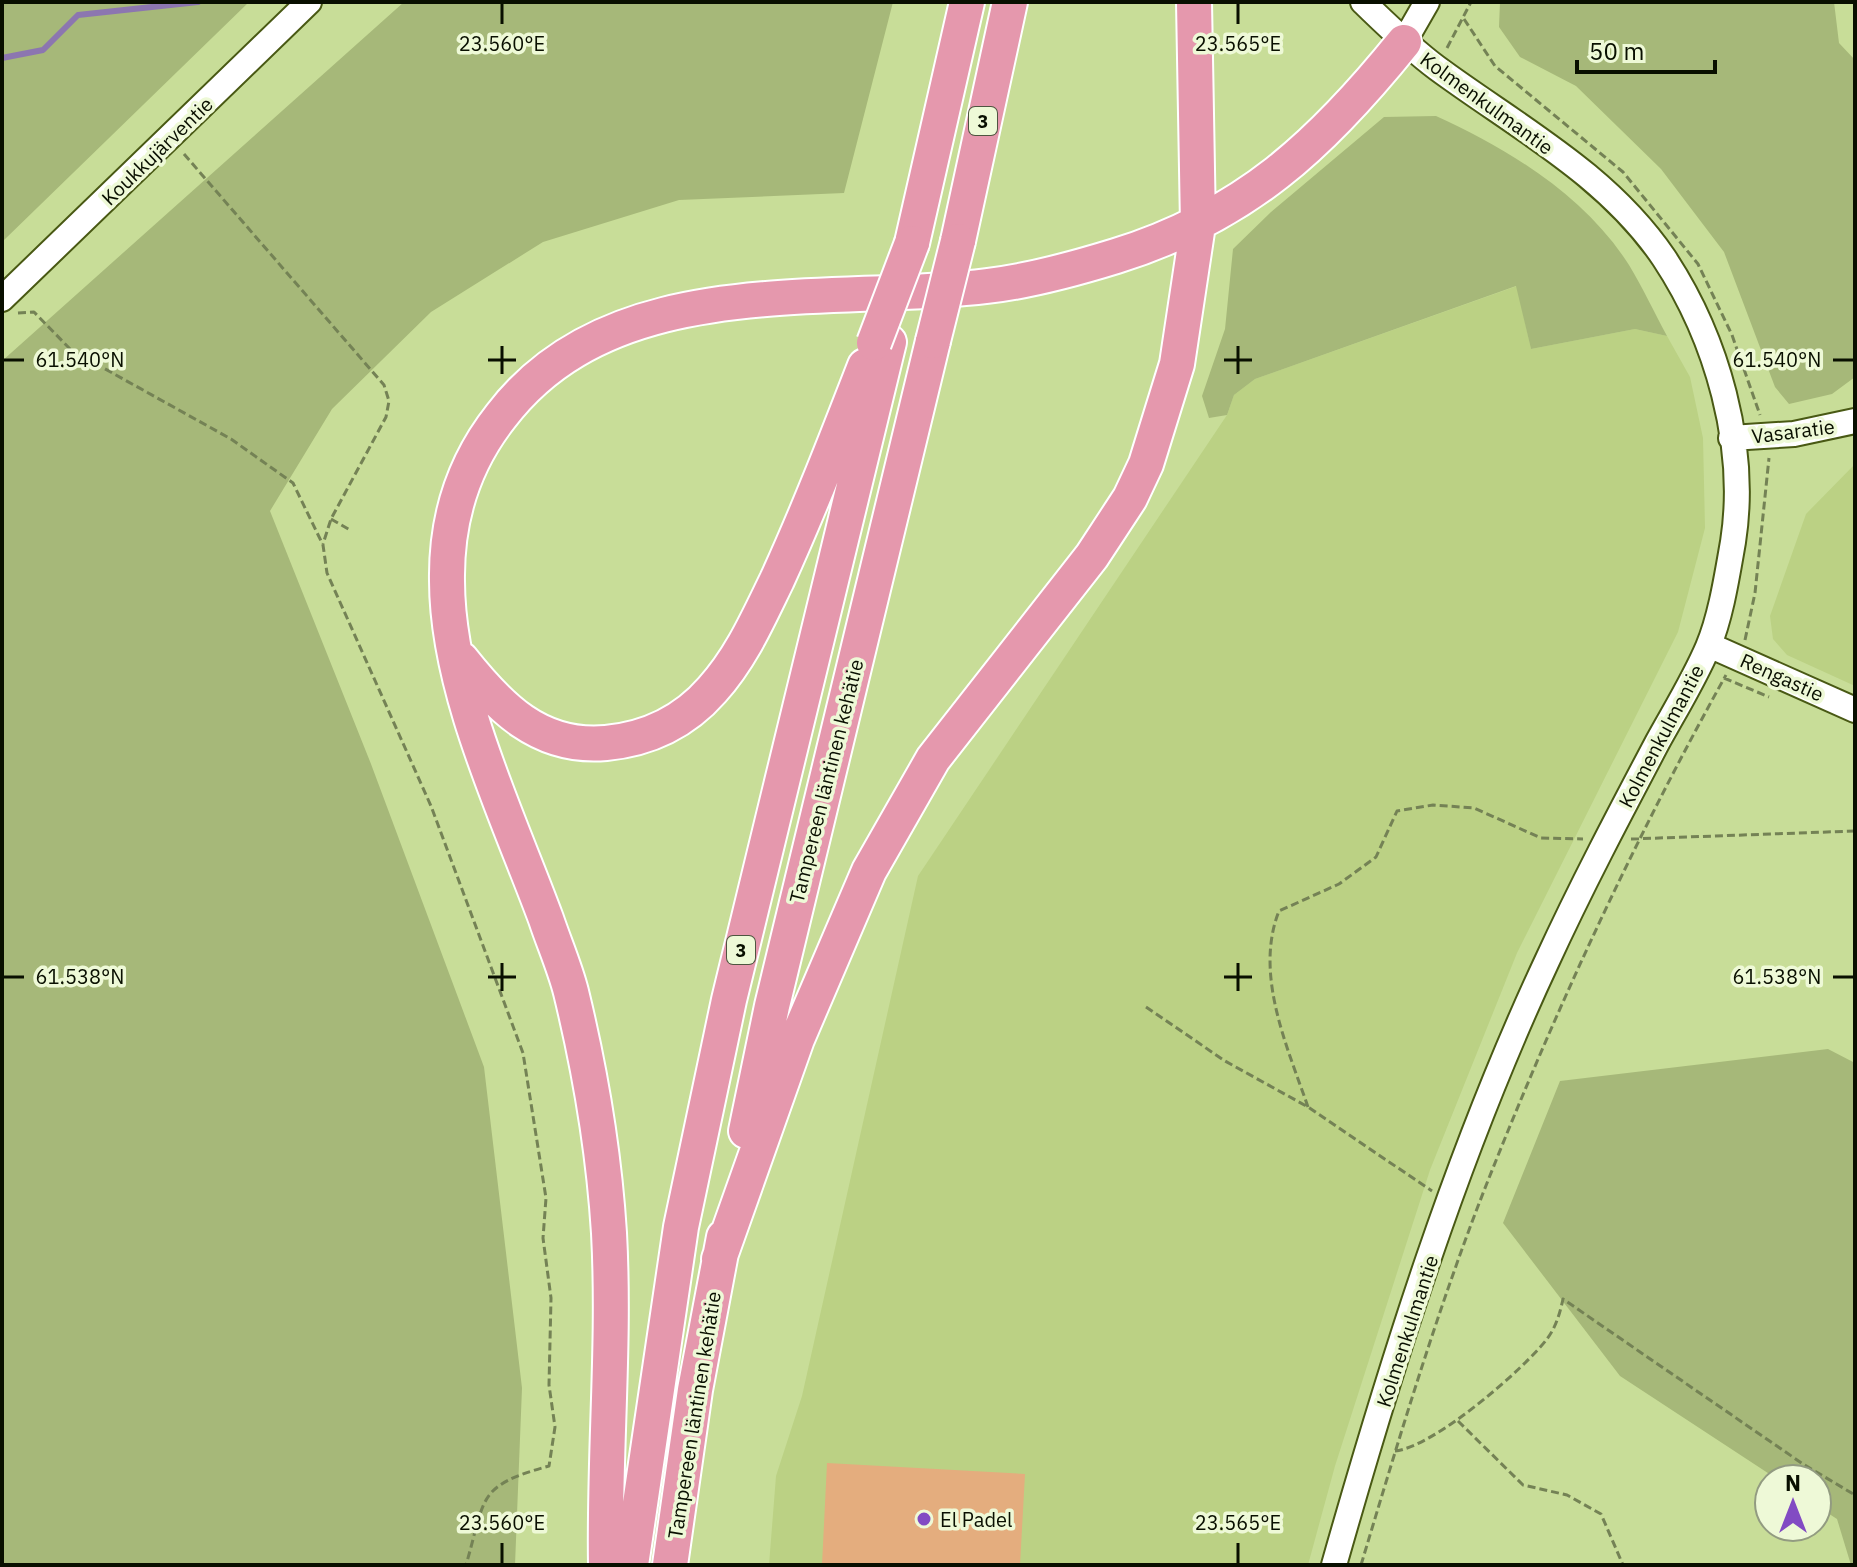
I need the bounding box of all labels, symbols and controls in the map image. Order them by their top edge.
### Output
scale bar [1577,24,1715,74]
text: 23.560°E [459,30,545,57]
text: 23.565°E [1195,30,1281,57]
text: 50 m [1589,35,1644,67]
street label: Kolmenkulmantie [1415,46,1559,160]
street label: Koukkujärventie [95,91,219,211]
road number: 3 [969,107,997,135]
text: 61.540°N [36,346,124,373]
text: 61.540°N [1733,346,1821,373]
street label: Vasaratie [1750,413,1836,449]
street label: Rengastie [1736,647,1828,707]
street label: Tampereen läntinen kehätie [783,656,869,906]
street label: Kolmenkulmantie [1612,660,1710,812]
road number: 3 [727,936,755,964]
text: 61.538°N [36,963,124,990]
text: 61.538°N [1733,963,1821,990]
street label: Kolmenkulmantie [1370,1252,1444,1410]
street label: Tampereen läntinen kehätie [661,1289,727,1541]
north arrow [1753,1463,1833,1543]
text: N [1785,1468,1801,1497]
place label: El Padel [940,1506,1012,1533]
text: 23.560°E [459,1509,545,1536]
text: 23.565°E [1195,1509,1281,1536]
marker: El Padel [915,1510,933,1528]

